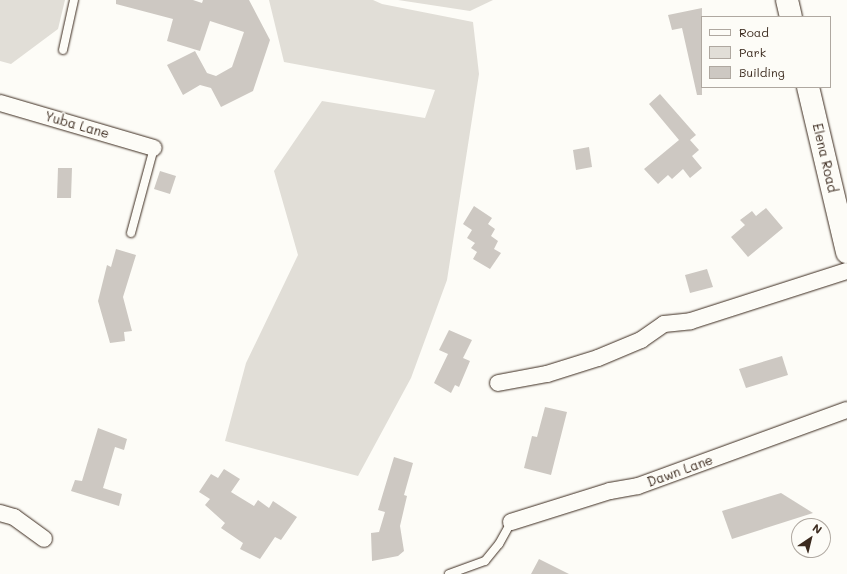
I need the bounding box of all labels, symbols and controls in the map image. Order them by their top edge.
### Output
legend [701,16,831,88]
text: Road [739,24,769,40]
text: Park [739,44,766,60]
text: Building [739,64,785,80]
street label: Yuba Lane [43,108,111,142]
street label: Elena Road [809,122,841,194]
street label: Dawn Lane [645,452,715,490]
north arrow [791,518,831,558]
text: N [810,520,825,537]

